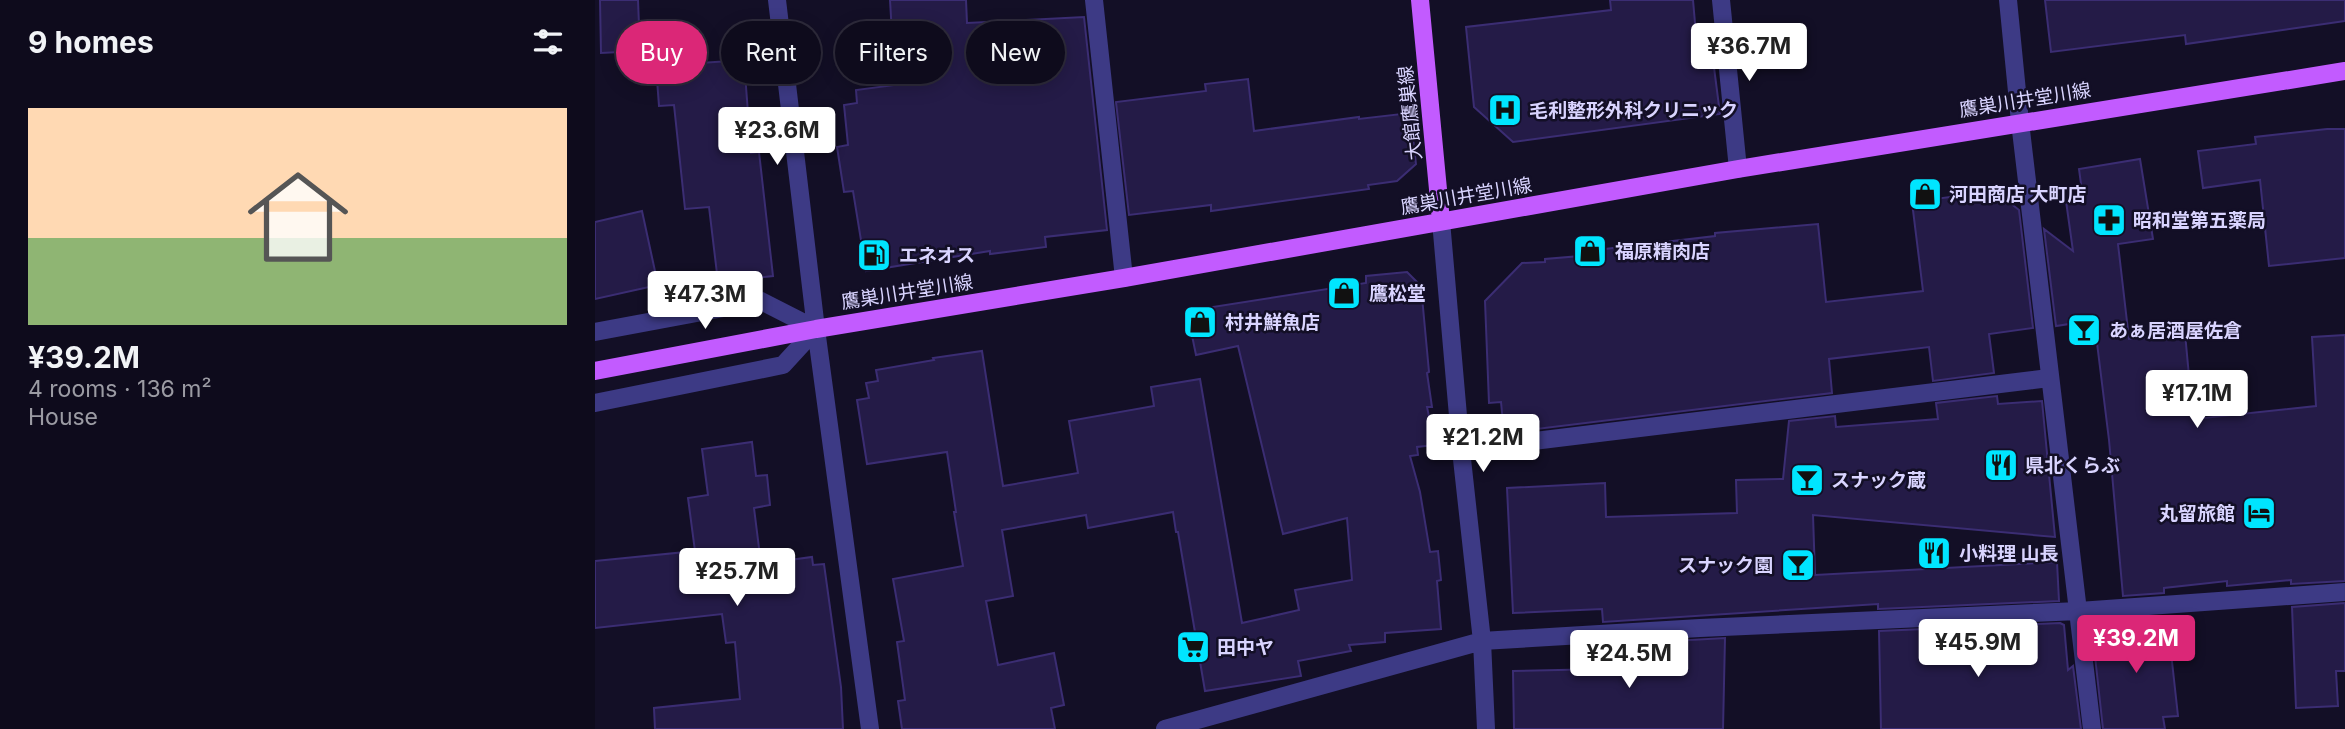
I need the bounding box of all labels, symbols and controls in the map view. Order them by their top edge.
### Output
chip: Buy [616,21,707,84]
chip: Rent [721,21,821,84]
chip: Filters [835,21,952,84]
chip: New [966,21,1065,84]
icon: filters [529,23,567,61]
text: 9 homes [28,24,154,60]
pin: ¥36.7M [1692,24,1806,83]
text: ¥36.7M [1707,32,1791,60]
street label: 大館鷹巣線 [1394,65,1426,161]
street label: 鷹巣川井堂川線 [1958,78,2092,122]
hospital icon: 毛利整形外科クリニック [1486,91,1524,129]
place label: 毛利整形外科クリニック [1529,99,1738,122]
pin: ¥23.6M [720,108,834,167]
text: ¥23.6M [734,116,820,144]
icon: home [235,154,361,280]
street label: 鷹巣川井堂川線 [1399,173,1533,219]
shop icon: 河田商店 大町店 [1906,175,1944,213]
place label: 河田商店 大町店 [1949,183,2087,206]
pharmacy icon: 昭和堂第五薬局 [2090,201,2128,239]
place label: 昭和堂第五薬局 [2133,209,2266,232]
shop icon: 福原精肉店 [1571,232,1609,270]
fuel station icon: エネオス [855,236,893,274]
place label: 福原精肉店 [1615,240,1710,263]
place label: エネオス [899,244,975,267]
street label: 鷹巣川井堂川線 [840,270,974,314]
pin: ¥47.3M [648,272,762,331]
shop icon: 鷹松堂 [1325,274,1363,312]
text: ¥47.3M [664,280,746,308]
place label: 鷹松堂 [1369,282,1426,305]
shop icon: 村井鮮魚店 [1181,303,1219,341]
place label: 村井鮮魚店 [1225,311,1320,334]
bar icon: あぁ居酒屋佐倉 [2065,311,2103,349]
place label: あぁ居酒屋佐倉 [2109,319,2242,342]
text: ¥39.2M [28,339,140,375]
pin: ¥17.1M [2140,370,2254,430]
text: 4 rooms · 136 m² [28,375,212,403]
text: ¥17.1M [2162,379,2232,407]
text: House [28,403,98,431]
pin: ¥21.2M [1426,414,1540,474]
text: ¥21.2M [1442,423,1524,451]
restaurant icon: 県北くらぶ [1982,446,2020,484]
place label: 県北くらぶ [2025,454,2120,477]
bar icon: スナック蔵 [1788,461,1826,499]
place label: スナック蔵 [1831,469,1926,492]
hotel icon: 丸留旅館 [2240,494,2278,532]
place label: 丸留旅館 [2159,502,2235,525]
restaurant icon: 小料理 山長 [1915,534,1953,572]
place label: 小料理 山長 [1959,542,2059,565]
bar icon: スナック園 [1779,546,1817,584]
pin: ¥25.7M [680,548,794,608]
place label: スナック園 [1678,554,1773,577]
text: ¥25.7M [695,557,779,585]
pin: ¥39.2M [2079,616,2193,675]
pin: ¥45.9M [1921,620,2035,679]
text: ¥39.2M [2093,624,2179,652]
supermarket icon: 田中ヤ [1174,628,1212,666]
text: ¥45.9M [1935,628,2021,656]
pin: ¥24.5M [1572,630,1686,690]
place label: 田中ヤ [1217,636,1274,659]
text: ¥24.5M [1586,639,1672,667]

